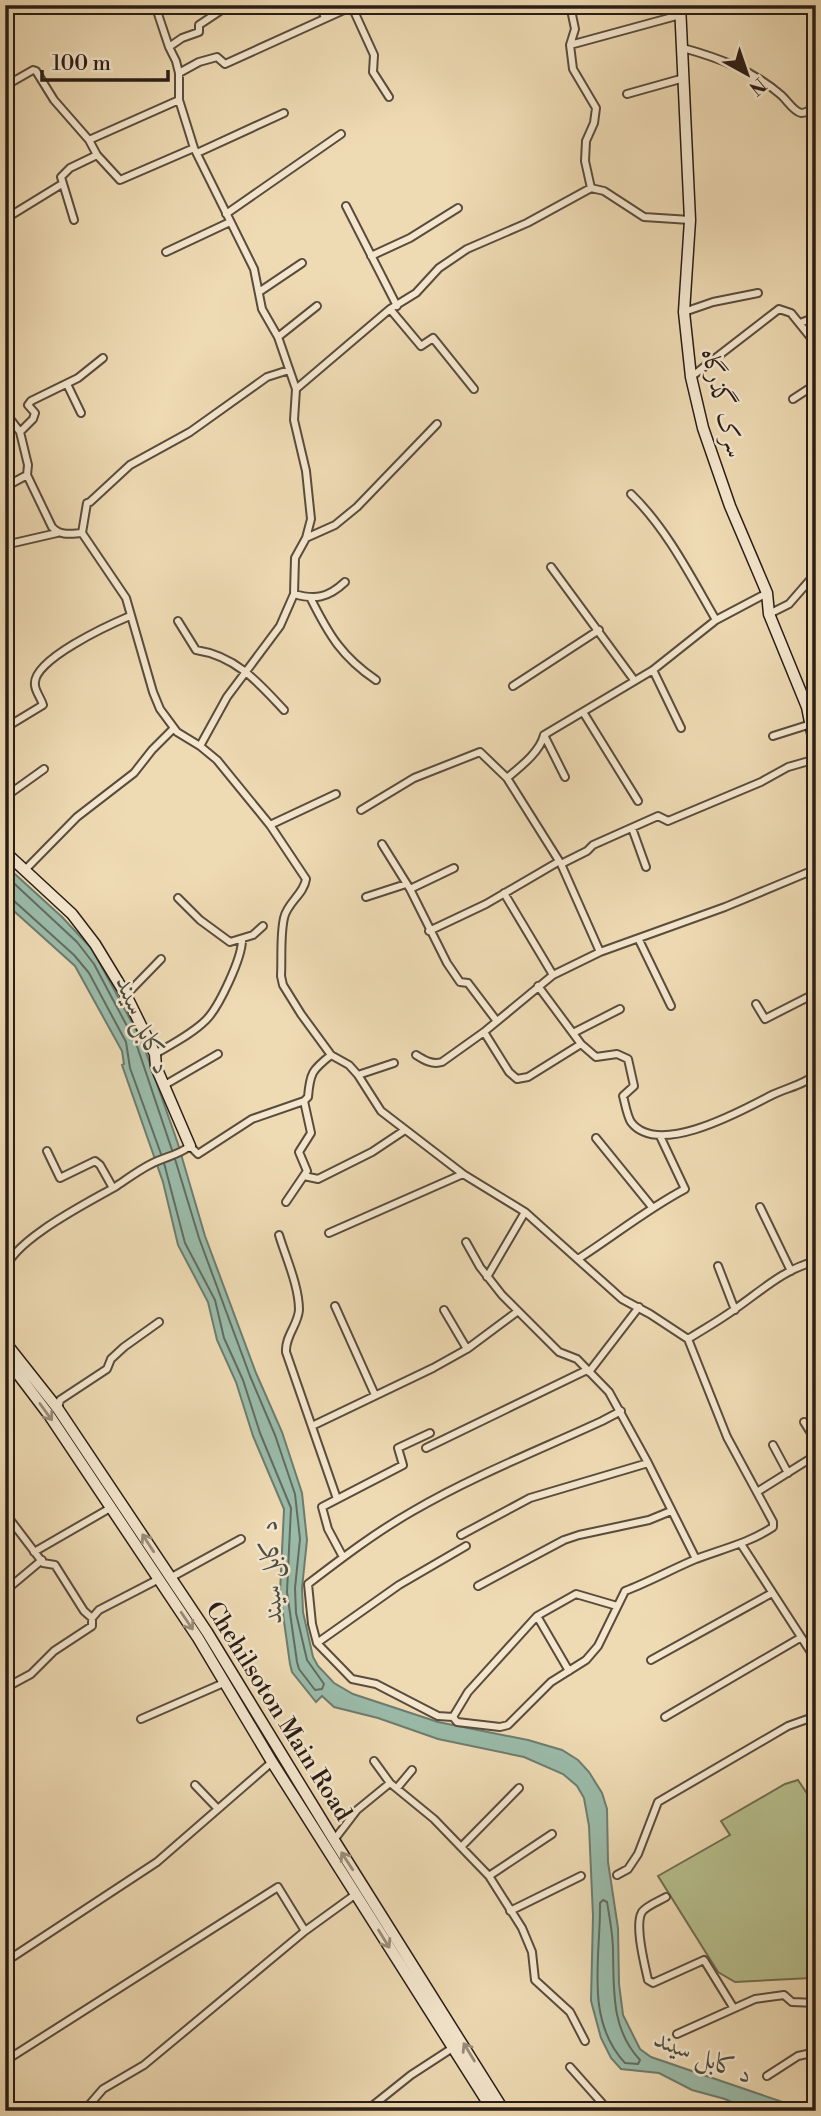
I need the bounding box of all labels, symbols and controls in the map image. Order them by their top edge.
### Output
scale bar [42,38,168,82]
north arrow [712,38,782,108]
text: 100 m [52,51,111,77]
text: N [744,72,771,100]
street label: سرک گذرگاه [694,345,753,461]
water label: د کابل سيند [107,971,178,1080]
one-way arrow [39,1402,53,1421]
water label: د کابل سيند [252,1519,291,1625]
one-way arrow [140,1534,154,1554]
street label: Chehilsoton Main Road [198,1596,358,1827]
one-way arrow [179,1611,194,1630]
one-way arrow [339,1851,353,1871]
one-way arrow [378,1928,392,1948]
water label: د کابل سيند [649,2023,758,2092]
one-way arrow [461,2043,475,2063]

